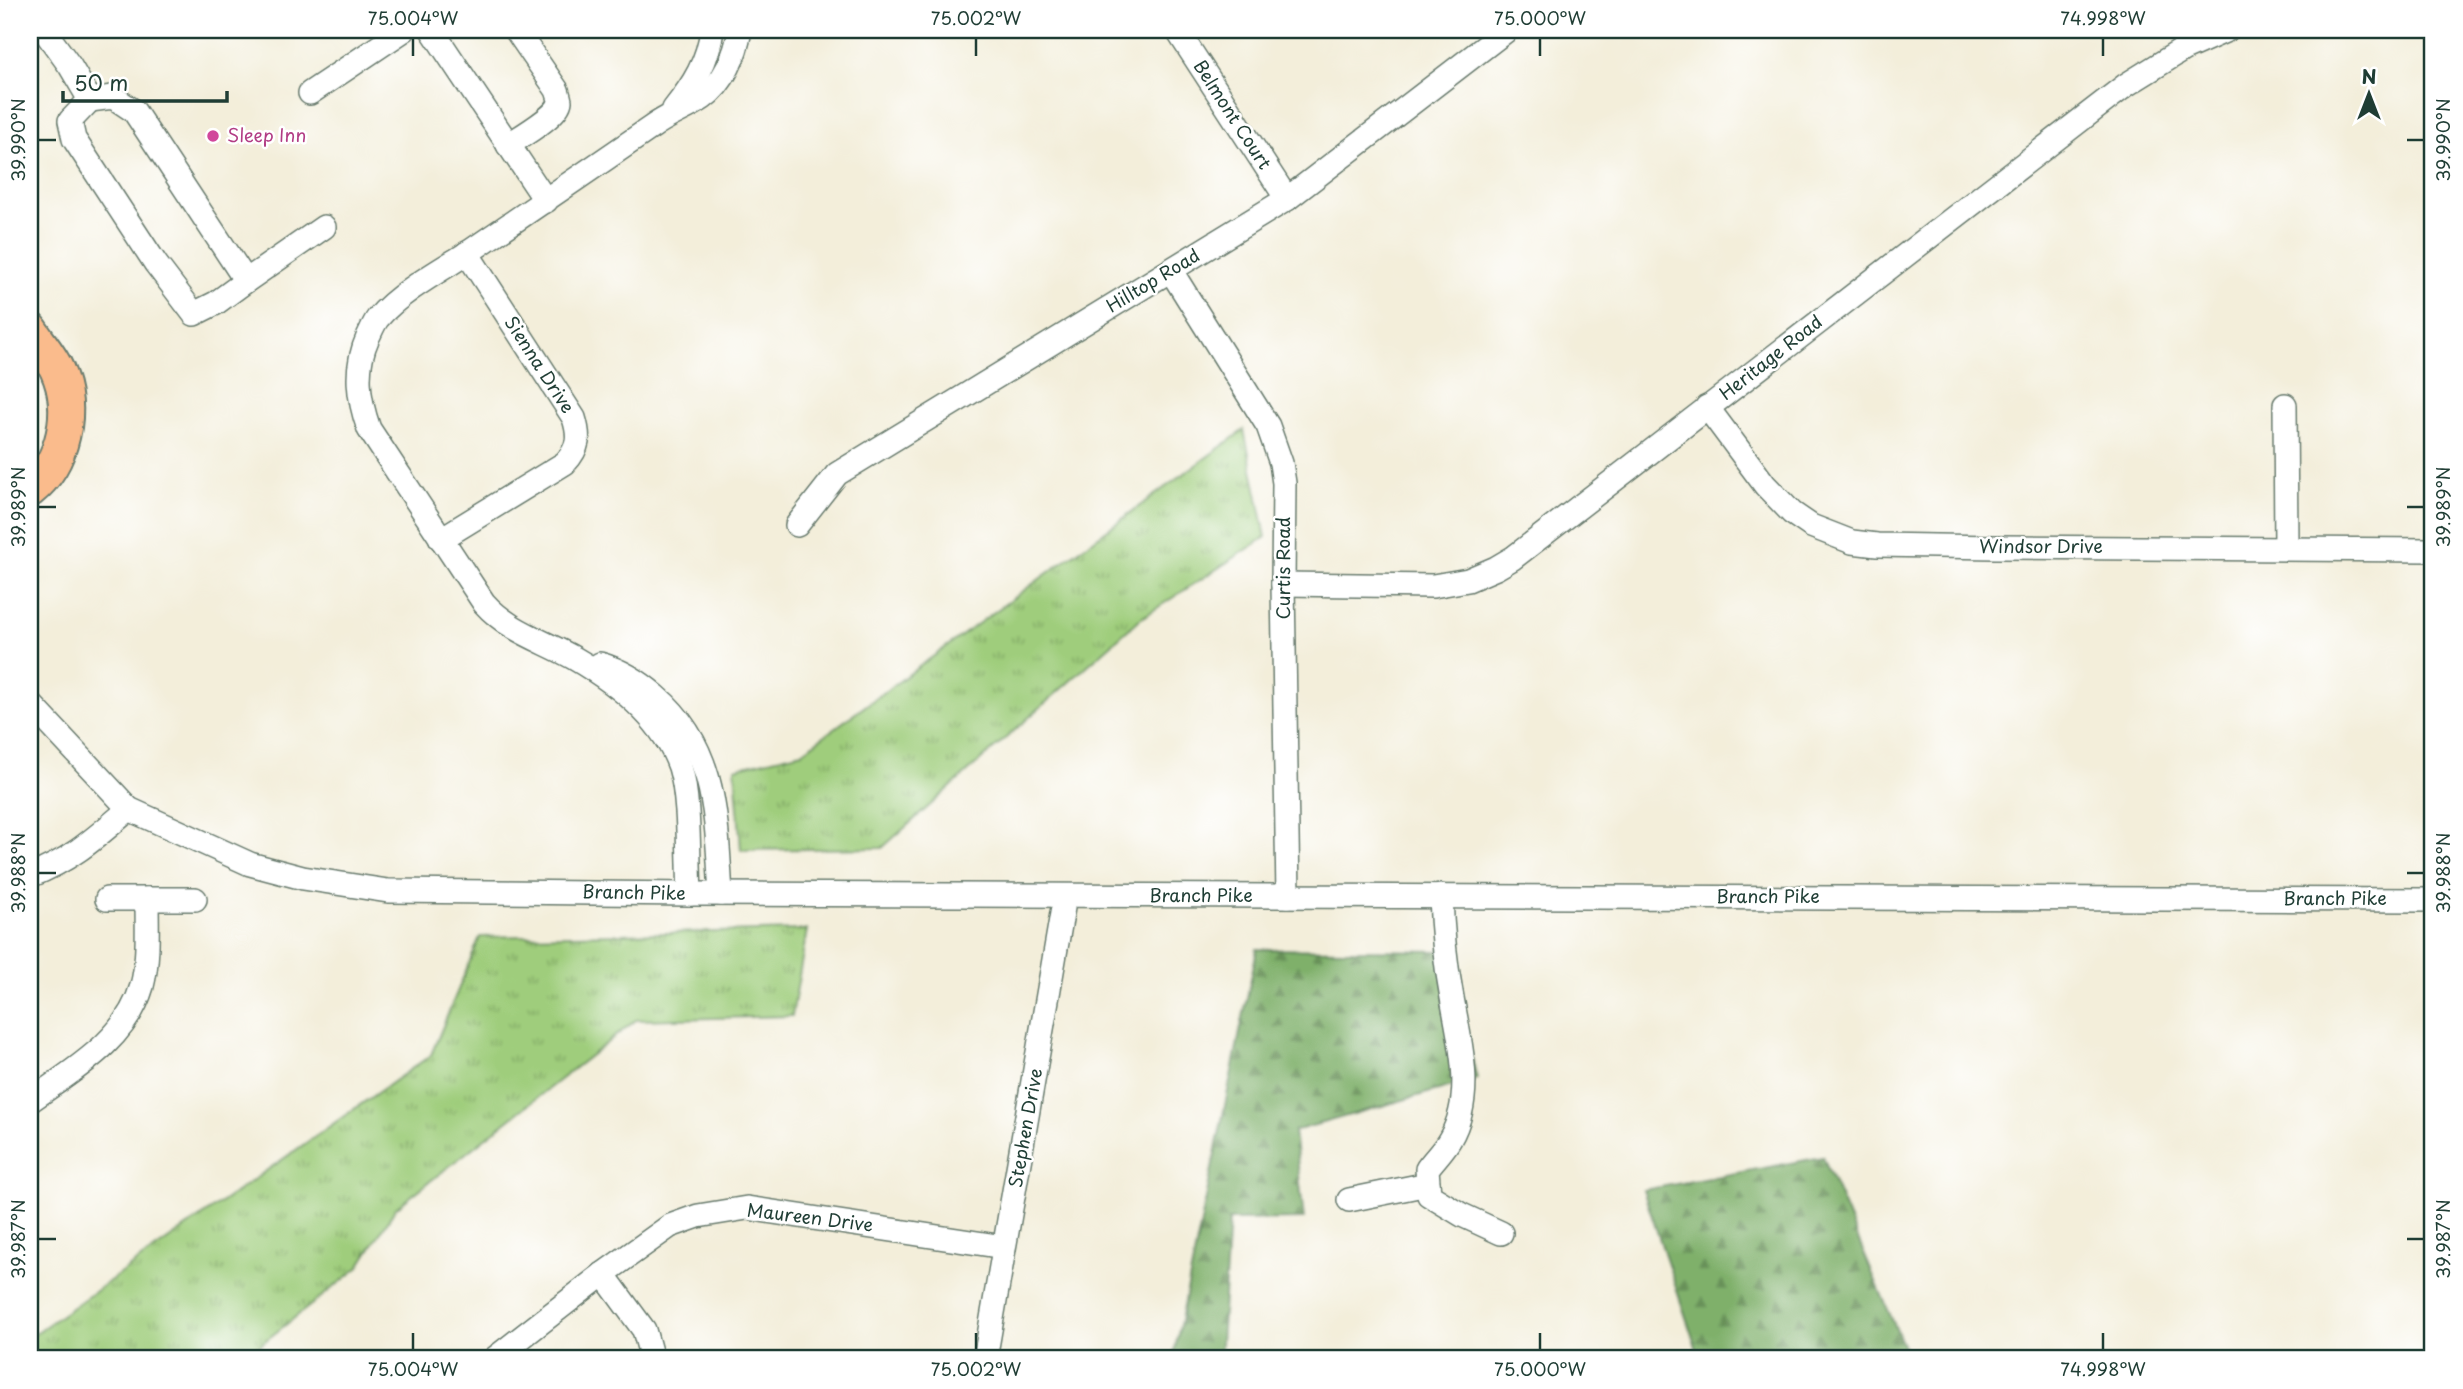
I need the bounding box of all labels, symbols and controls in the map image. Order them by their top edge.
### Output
text: 75.004°W [368,4,459,31]
text: 75.002°W [931,4,1022,31]
text: 75.000°W [1494,4,1586,31]
text: 74.998°W [2060,4,2146,31]
street label: Belmont Court [1188,54,1279,174]
scale bar [63,60,228,104]
north arrow [2334,60,2404,130]
text: N [2361,62,2377,90]
text: 50 m [74,66,128,98]
text: 39.990°N [4,98,31,182]
text: 39.990°N [2429,98,2456,182]
place label: Sleep Inn [227,121,306,148]
marker: Sleep Inn [205,128,221,144]
street label: Hilltop Road [1100,241,1204,318]
street label: Heritage Road [1713,308,1827,406]
street label: Sienna Drive [499,310,582,418]
text: 39.989°N [4,466,31,548]
text: 39.989°N [2429,466,2456,548]
street label: Curtis Road [1269,517,1296,619]
street label: Windsor Drive [1979,532,2103,559]
text: 39.988°N [4,832,31,914]
text: 39.988°N [2429,832,2456,914]
street label: Branch Pike [582,877,686,906]
street label: Branch Pike [1149,881,1253,908]
street label: Branch Pike [1716,882,1820,909]
street label: Branch Pike [2283,884,2387,911]
street label: Stephen Drive [1001,1066,1048,1189]
street label: Maureen Drive [746,1195,875,1238]
text: 39.987°N [4,1199,31,1279]
text: 39.987°N [2429,1199,2456,1279]
text: 75.004°W [368,1355,459,1382]
text: 75.002°W [931,1355,1022,1382]
text: 75.000°W [1494,1355,1586,1382]
text: 74.998°W [2060,1355,2146,1382]

